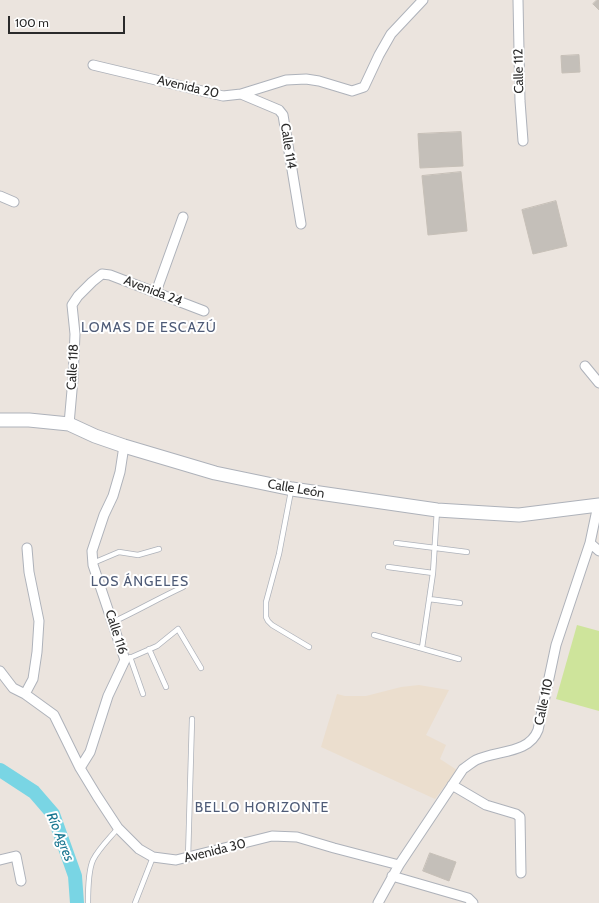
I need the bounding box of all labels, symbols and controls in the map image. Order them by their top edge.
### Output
scale bar [10,8,127,34]
text: 100 m [15,15,49,30]
street label: Calle 112 [511,48,527,94]
street label: Avenida 20 [156,72,220,102]
street label: Calle 114 [277,122,299,170]
street label: Avenida 24 [122,273,184,309]
district label: LOMAS DE ESCAZÚ [81,320,217,336]
street label: Calle 118 [64,343,82,391]
street label: Calle León [266,476,326,502]
district label: LOS ÁNGELES [91,574,189,590]
street label: Calle 116 [102,608,130,656]
street label: Calle 110 [531,677,557,727]
district label: BELLO HORIZONTE [195,800,329,816]
water label: Río Agres [43,810,77,864]
street label: Avenida 30 [183,836,247,866]

